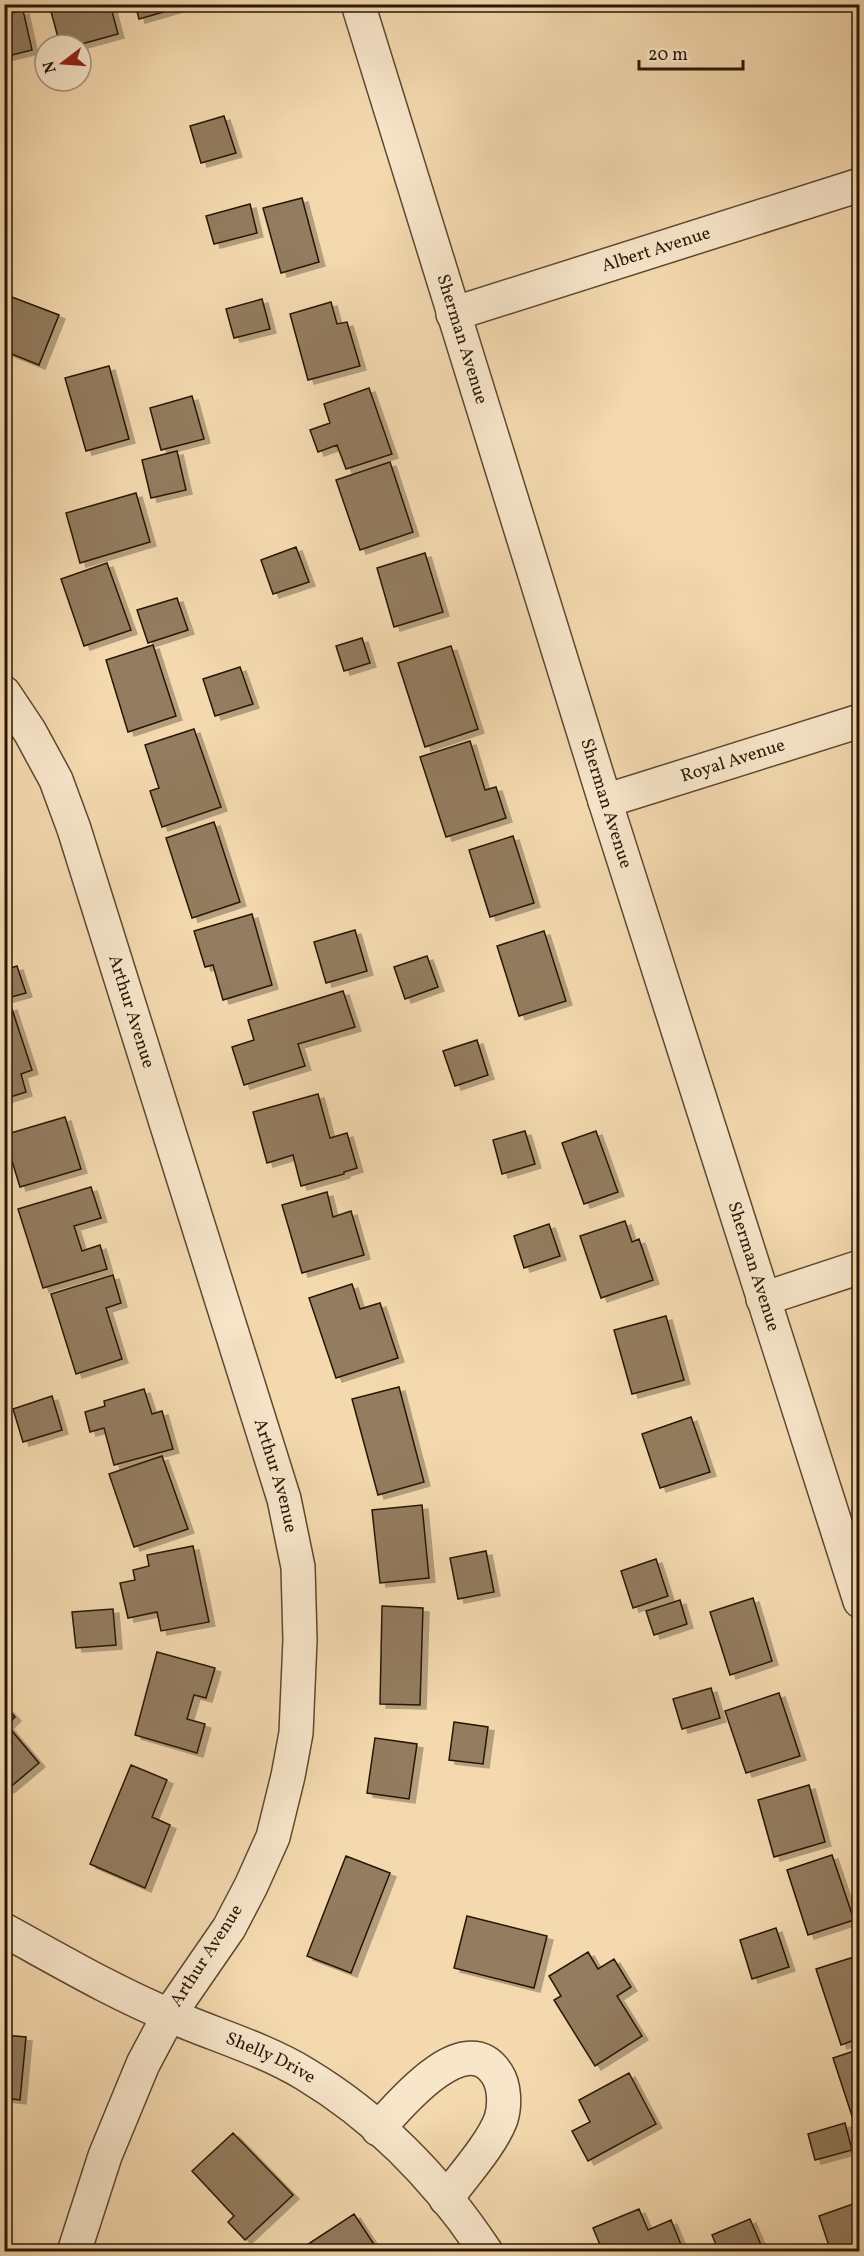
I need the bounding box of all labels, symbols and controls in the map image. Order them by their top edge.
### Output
north arrow [33,33,93,93]
scale bar [639,33,742,71]
text: 20 m [648,43,688,68]
text: N [38,58,63,76]
street label: Albert Avenue [598,221,714,279]
street label: Sherman Avenue [430,271,494,407]
street label: Royal Avenue [678,733,788,789]
street label: Sherman Avenue [574,735,638,872]
street label: Arthur Avenue [102,952,161,1071]
street label: Sherman Avenue [721,1198,786,1335]
street label: Arthur Avenue [247,1416,303,1535]
street label: Arthur Avenue [165,1900,249,2012]
street label: Shelly Drive [222,2026,320,2090]

